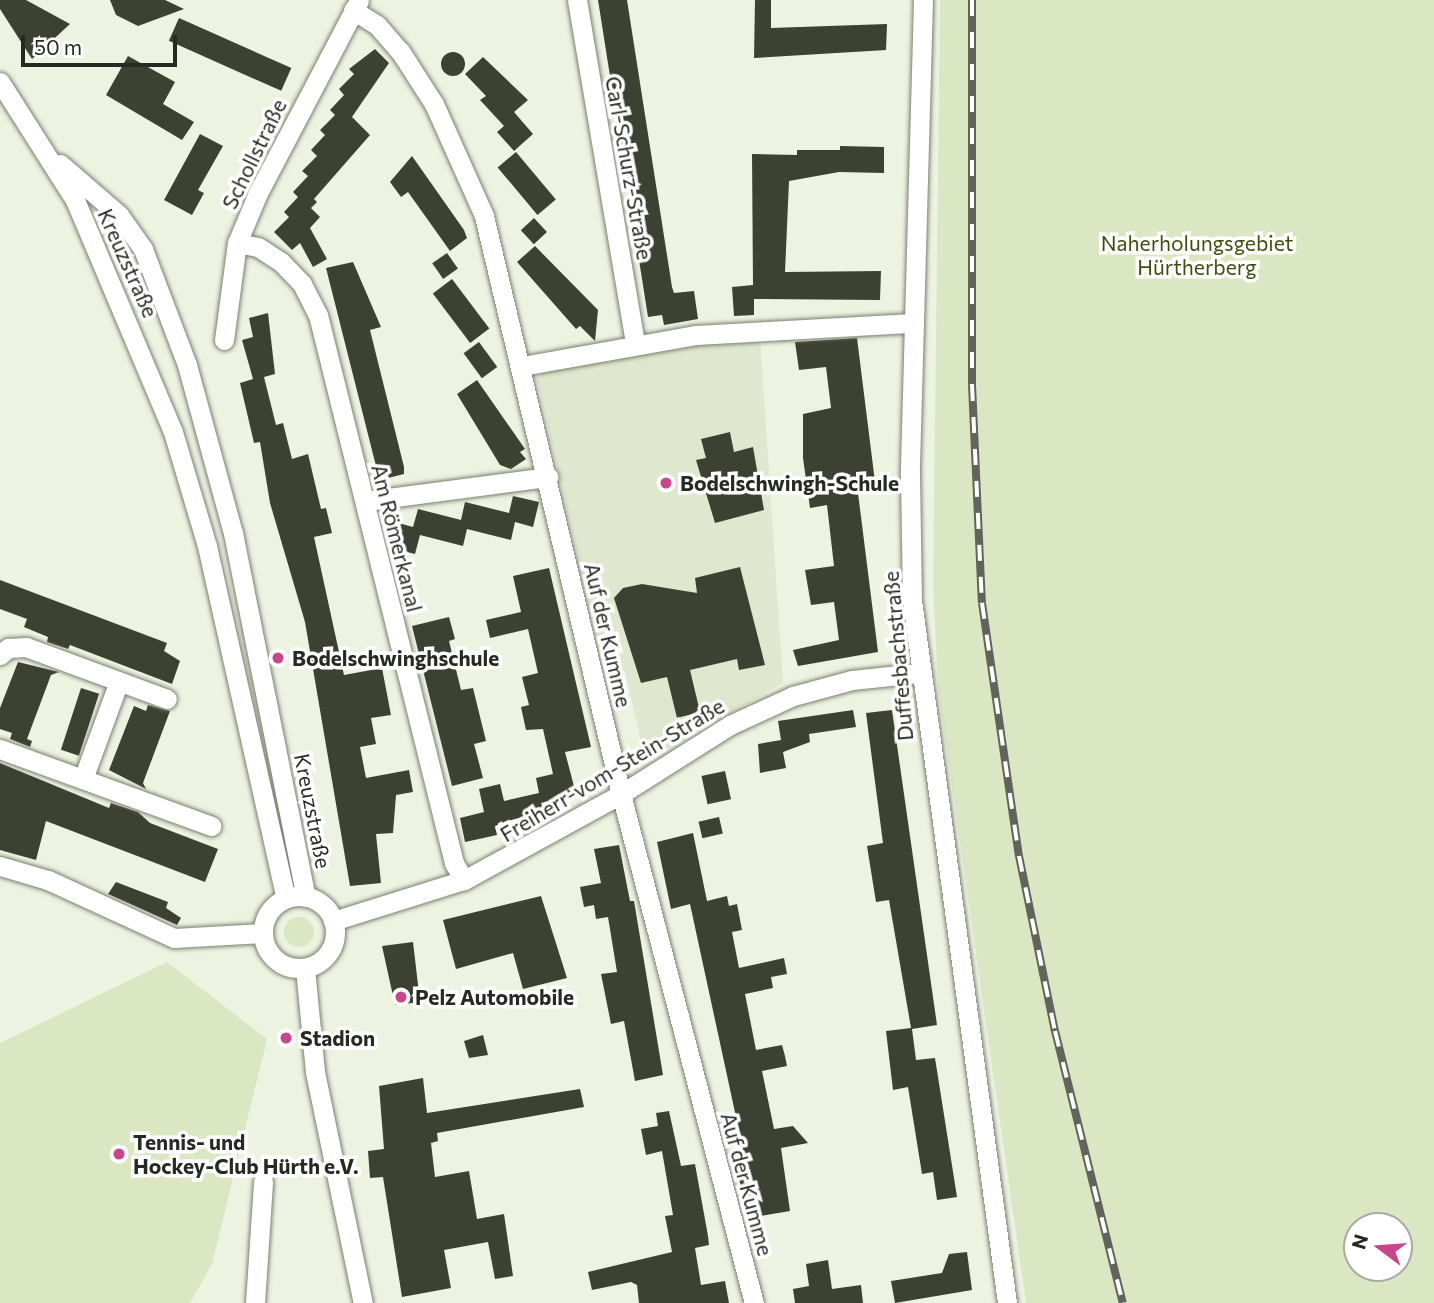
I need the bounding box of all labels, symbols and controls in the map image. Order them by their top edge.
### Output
scale bar [24,21,180,65]
text: 50 m [34,34,82,59]
street label: Carl-Schurz-Straße [600,74,658,262]
street label: Schollstraße [217,95,291,213]
street label: Kreuzstraße [93,205,163,321]
park label: Naherholungsgebiet Hürtherberg [1101,230,1293,280]
street label: Am Römerkanal [366,462,428,614]
place label: Bodelschwingh-Schule [680,470,899,496]
marker: Bodelschwingh-Schule [658,475,674,491]
street label: Auf der Kumme [579,560,637,710]
street label: Duffesbachstraße [878,570,918,742]
place label: Bodelschwinghschule [292,645,499,671]
marker: Bodelschwinghschule [270,650,286,666]
street label: Freiherr-vom-Stein-Straße [495,693,729,847]
street label: Kreuzstraße [290,751,336,871]
place label: Pelz Automobile [415,984,574,1010]
marker: Pelz Automobile [393,989,409,1005]
place label: Stadion [300,1025,375,1051]
marker: Stadion [278,1030,294,1046]
street label: Auf der Kumme [716,1110,778,1258]
place label: Tennis- und Hockey-Club Hürth e.V. [133,1129,359,1179]
marker: Tennis- und Hockey-Club Hürth e.V. [111,1146,127,1162]
north arrow [1343,1212,1413,1282]
text: N [1346,1232,1372,1252]

